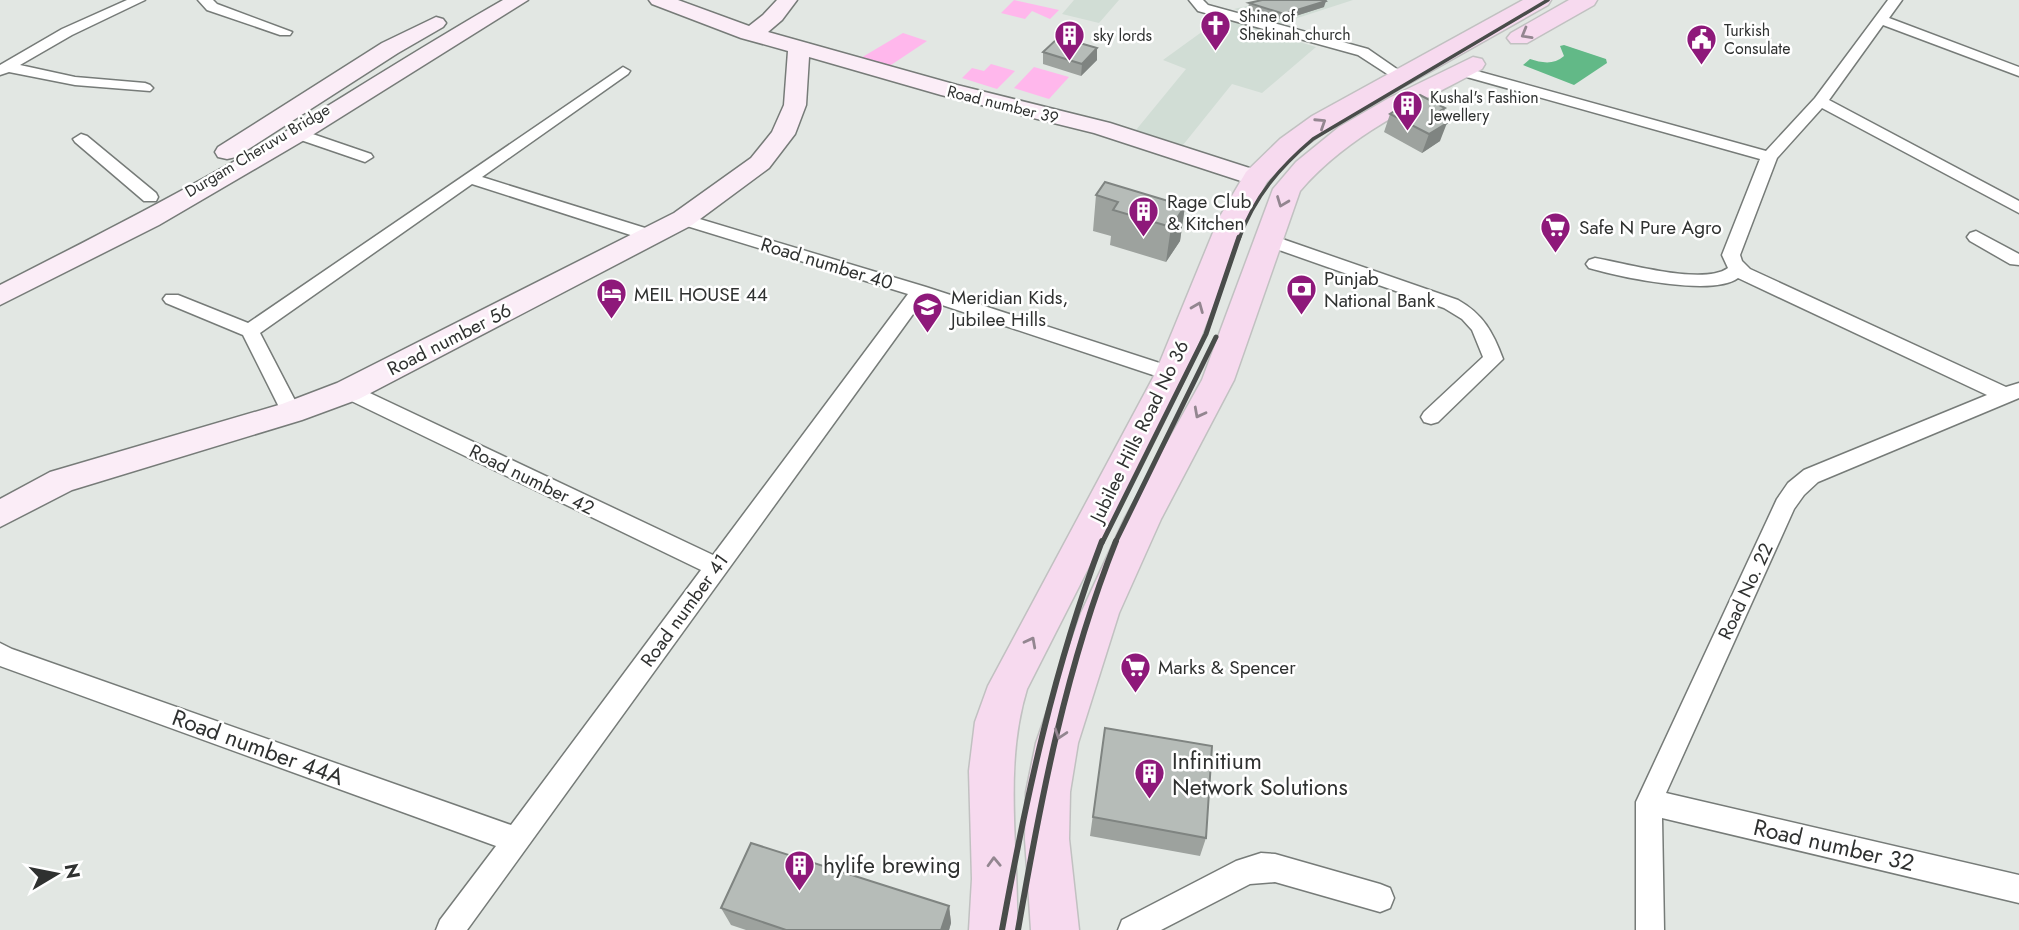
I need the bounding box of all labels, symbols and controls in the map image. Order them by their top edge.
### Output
place label: Shine of Shekinah church [1239,5,1351,46]
church icon: Shine of Shekinah church [1199,8,1233,52]
building icon: sky lords [1053,18,1087,62]
place label: Turkish Consulate [1724,19,1790,60]
public building icon: Turkish Consulate [1684,22,1718,66]
place label: sky lords [1093,24,1152,47]
one-way arrow [1521,26,1534,39]
street label: Road number 39 [945,80,1061,129]
place label: Kushal's Fashion Jewellery [1428,86,1539,127]
building icon: Kushal's Fashion Jewellery [1390,89,1424,133]
street label: Durgam Cheruvu Bridge [180,98,334,203]
one-way arrow [1313,118,1326,131]
place label: Rage Club & Kitchen [1167,188,1251,237]
building icon: Rage Club & Kitchen [1127,195,1161,239]
one-way arrow [1277,195,1291,207]
supermarket icon: Safe N Pure Agro [1539,210,1573,254]
place label: Safe N Pure Agro [1579,214,1722,241]
street label: Road number 40 [758,231,896,296]
place label: Punjab National Bank [1324,265,1436,314]
bank icon: Punjab National Bank [1284,272,1318,316]
hotel icon: MEIL HOUSE 44 [594,277,628,321]
place label: MEIL HOUSE 44 [634,281,768,308]
place label: Meridian Kids, Jubilee Hills [948,284,1068,333]
school or university icon: Meridian Kids, Jubilee Hills [911,291,945,335]
street label: Road number 56 [383,297,516,382]
one-way arrow [1189,302,1203,314]
street label: Jubilee Hills Road No 36 [1082,336,1195,529]
one-way arrow [1194,406,1208,419]
street label: Road number 42 [465,437,599,521]
street label: Road No. 22 [1711,538,1780,644]
street label: Road number 41 [634,548,735,672]
one-way arrow [1022,637,1036,649]
supermarket icon: Marks & Spencer [1118,650,1152,694]
place label: Marks & Spencer [1158,654,1296,681]
street label: Road number 44A [167,700,349,794]
one-way arrow [1054,727,1068,739]
place label: Infinitium Network Solutions [1172,744,1348,804]
building icon: Infinitium Network Solutions [1132,757,1166,801]
street label: Road number 32 [1750,810,1918,880]
north arrow [21,839,91,909]
building icon: hylife brewing [783,848,817,892]
place label: hylife brewing [823,848,961,882]
one-way arrow [987,856,1002,867]
text: N [58,861,87,881]

